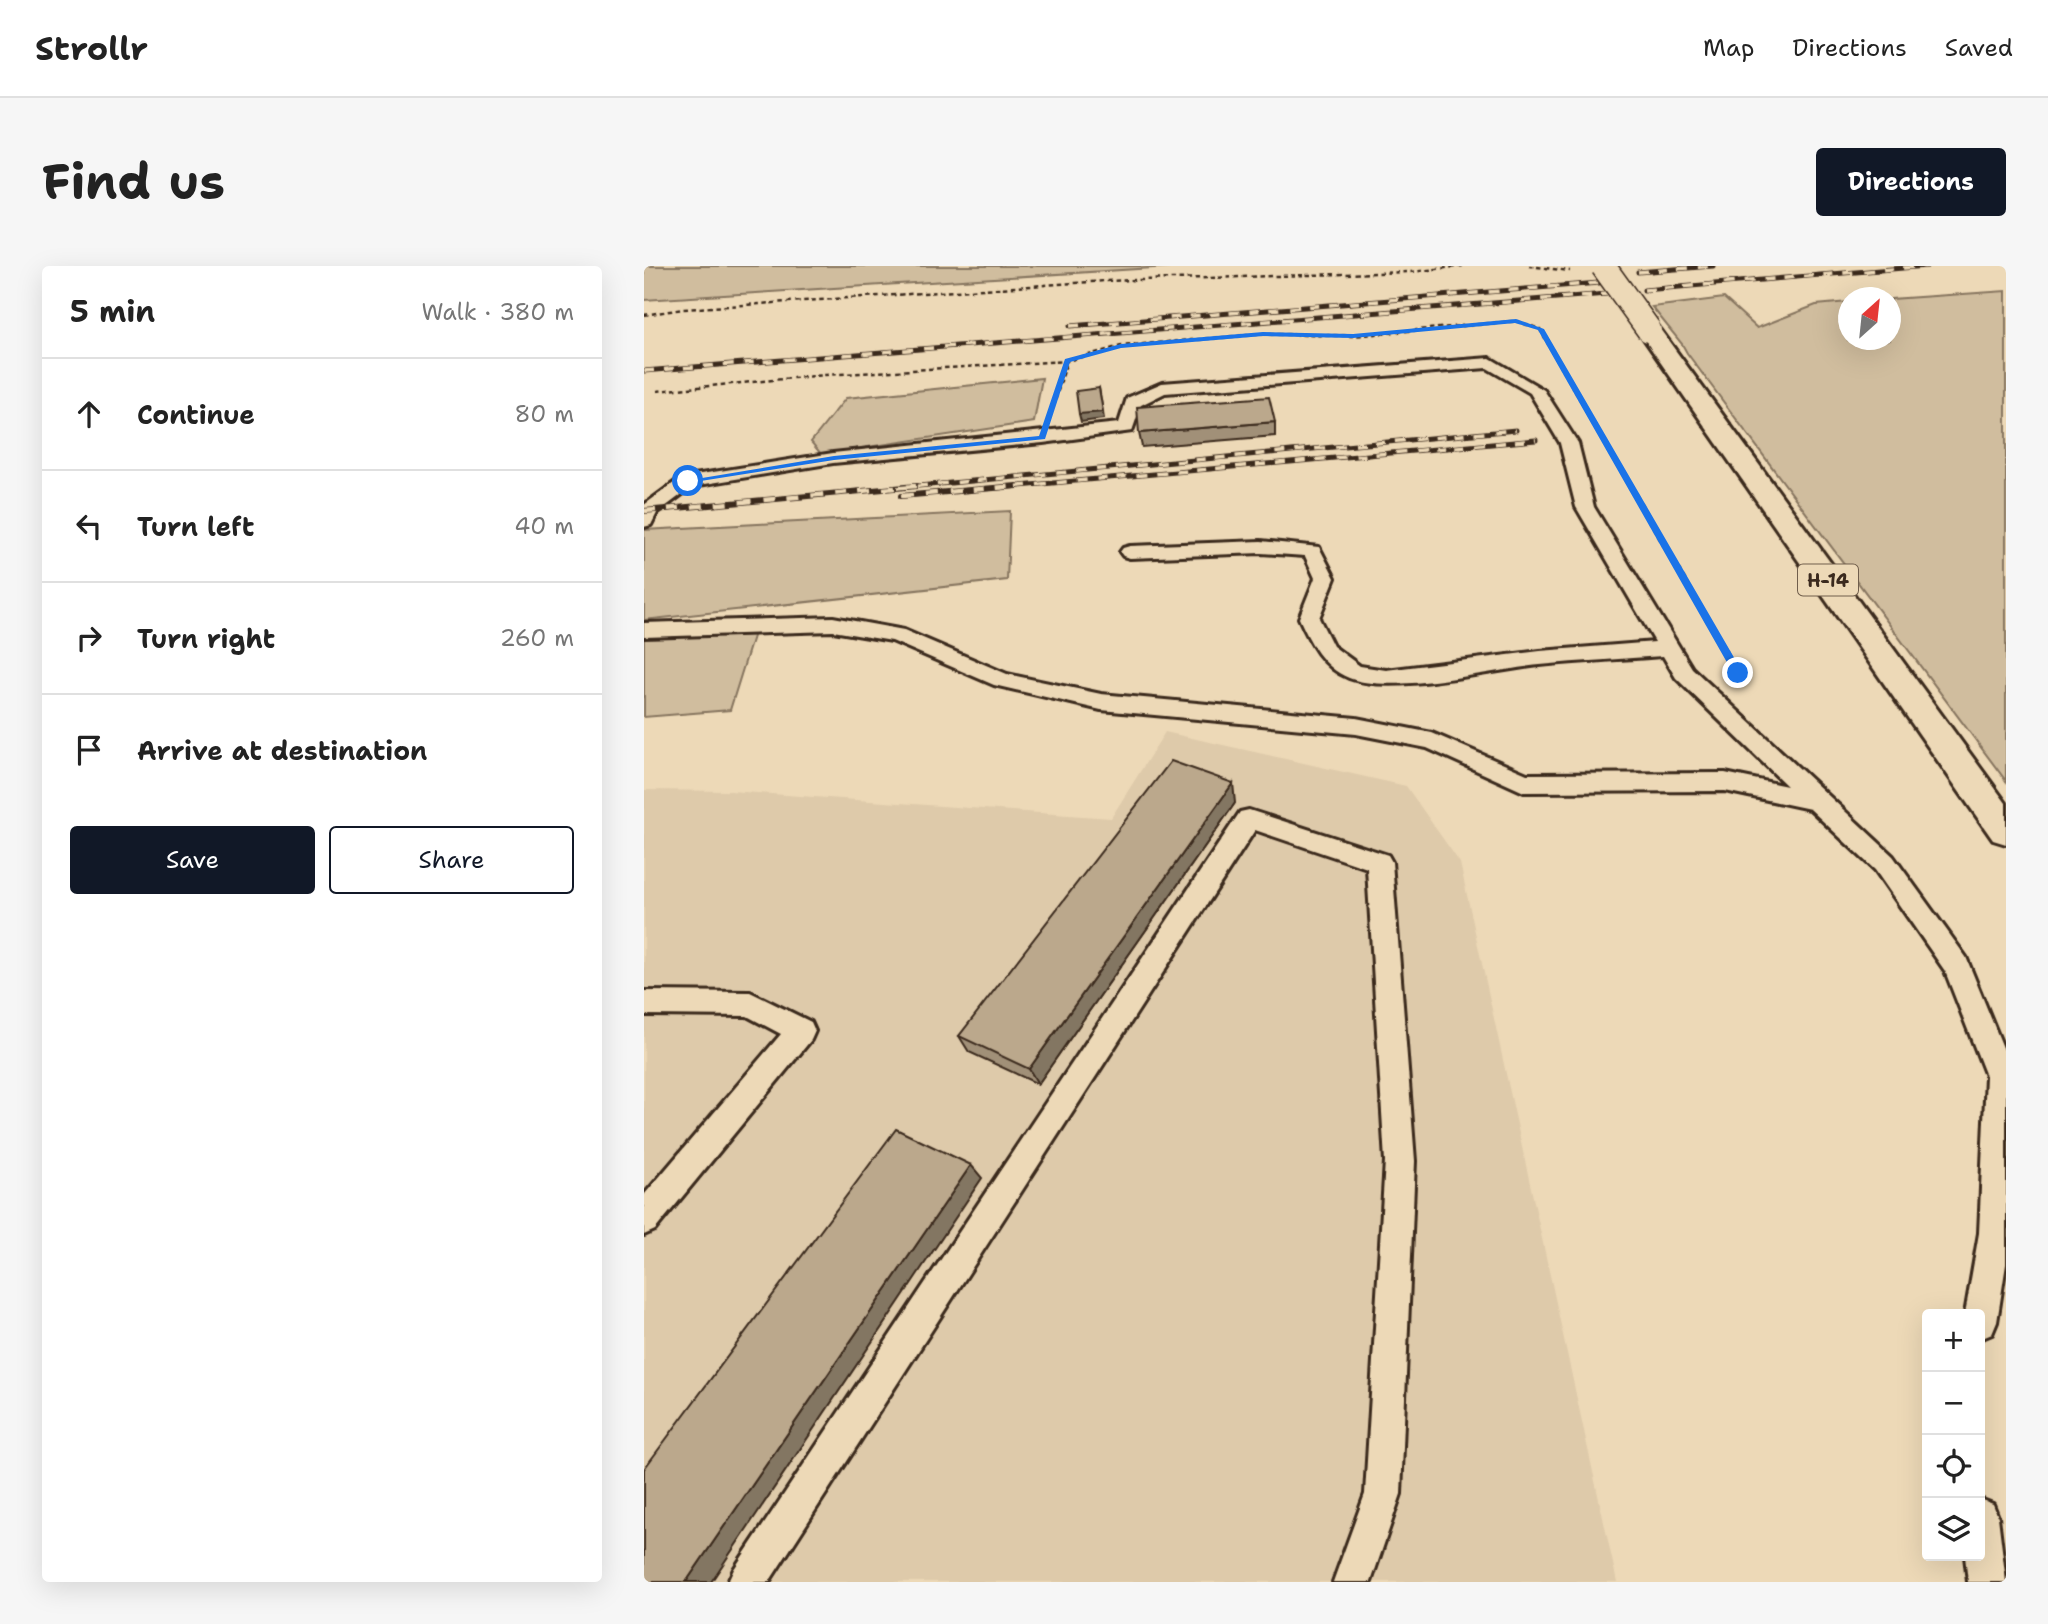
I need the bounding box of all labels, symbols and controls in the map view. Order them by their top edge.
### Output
text: Strollr [35,26,148,71]
text: Map [1703,32,1754,64]
text: Directions [1792,32,1907,64]
text: Saved [1945,32,2013,64]
button: Directions [1816,148,2006,216]
text: Find us [42,149,225,215]
north arrow [1838,287,1901,350]
text: 5 min [70,291,155,332]
text: Walk · 380 m [421,297,574,327]
icon: ahead [70,395,108,433]
text: Continue [137,397,255,432]
text: 80 m [515,399,574,429]
route start [672,465,703,496]
icon: left [70,507,108,545]
text: Turn left [137,509,254,544]
text: 40 m [514,511,574,541]
road number: Н-14 [1798,564,1858,596]
icon: right [70,619,108,657]
text: Turn right [137,621,275,656]
text: 260 m [500,623,574,653]
route end [1722,657,1753,688]
icon: arrive [70,731,108,769]
text: Arrive at destination [137,733,427,768]
button: Save [70,826,315,894]
button: Share [329,826,574,894]
map controls [1922,1309,1985,1561]
button: + [1922,1309,1985,1372]
button: − [1922,1372,1985,1435]
button: locate [1922,1435,1985,1498]
button: layers [1922,1498,1985,1561]

